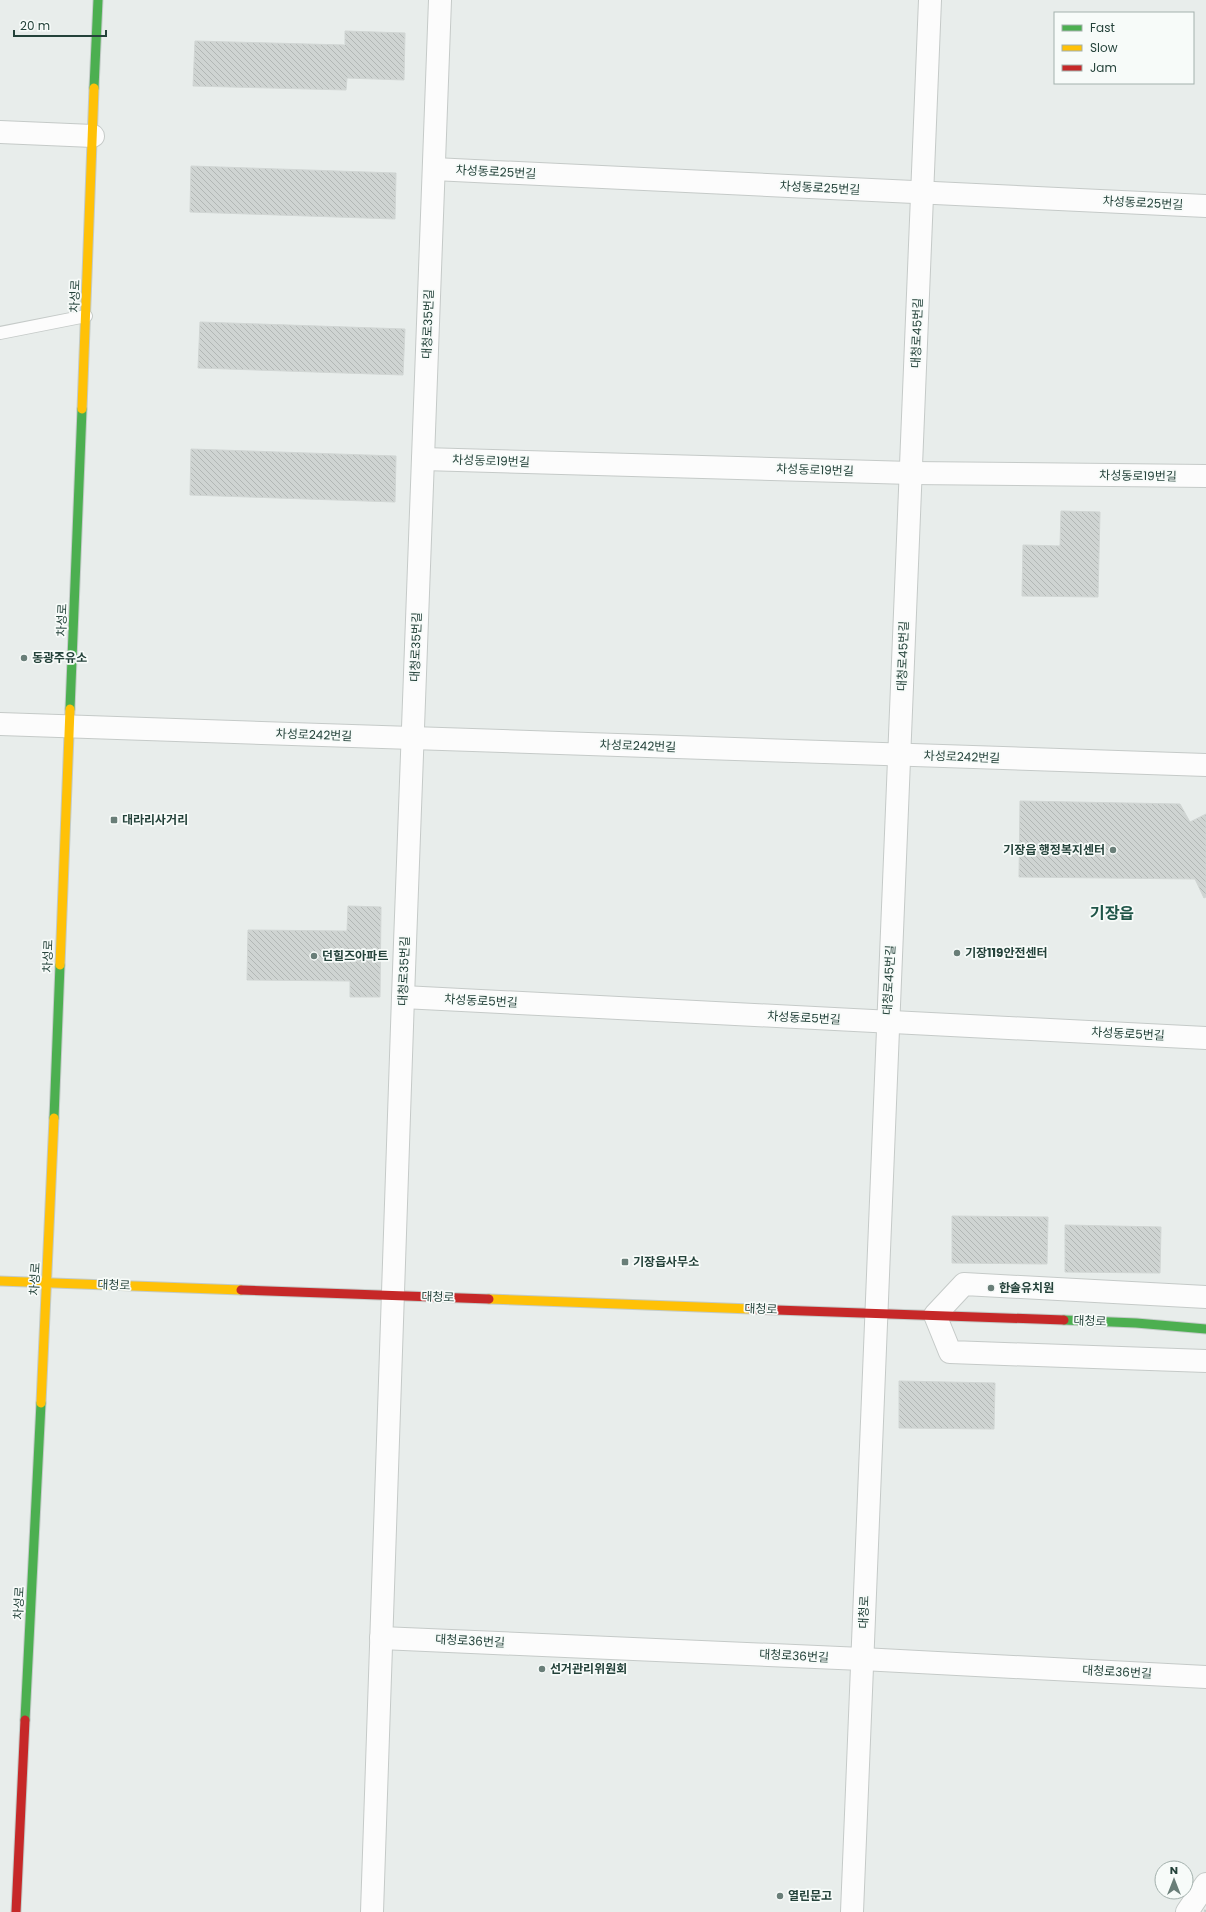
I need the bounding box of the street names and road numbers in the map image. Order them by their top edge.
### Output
street label: 차성동로25번길 [455,161,537,182]
street label: 차성동로25번길 [779,177,861,198]
street label: 차성동로25번길 [1102,192,1184,213]
street label: 차성로 [65,279,84,313]
street label: 대청로35번길 [418,289,437,359]
street label: 대청로45번길 [907,298,926,368]
street label: 차성동로19번길 [452,451,530,470]
street label: 차성동로19번길 [776,460,854,479]
street label: 차성동로19번길 [1099,466,1177,485]
street label: 차성로 [52,603,71,637]
street label: 대청로35번길 [406,612,425,682]
street label: 대청로45번길 [893,621,912,691]
street label: 차성로242번길 [275,725,353,744]
street label: 차성로242번길 [599,736,677,755]
street label: 차성로242번길 [923,747,1001,766]
street label: 대청로35번길 [394,936,413,1006]
street label: 차성로 [38,939,57,973]
street label: 대청로45번길 [878,944,899,1016]
street label: 차성동로5번길 [444,990,518,1011]
street label: 차성동로5번길 [767,1007,841,1028]
street label: 차성동로5번길 [1091,1023,1165,1044]
street label: 차성로 [25,1262,44,1296]
street label: 대청로 [97,1275,131,1294]
street label: 대청로 [421,1287,455,1306]
street label: 대청로 [744,1299,778,1318]
street label: 대청로 [1073,1311,1107,1330]
street label: 차성로 [9,1586,28,1620]
street label: 대청로 [854,1595,873,1629]
street label: 대청로36번길 [435,1630,505,1651]
street label: 대청로36번길 [759,1645,829,1666]
street label: 대청로36번길 [1082,1661,1152,1682]

